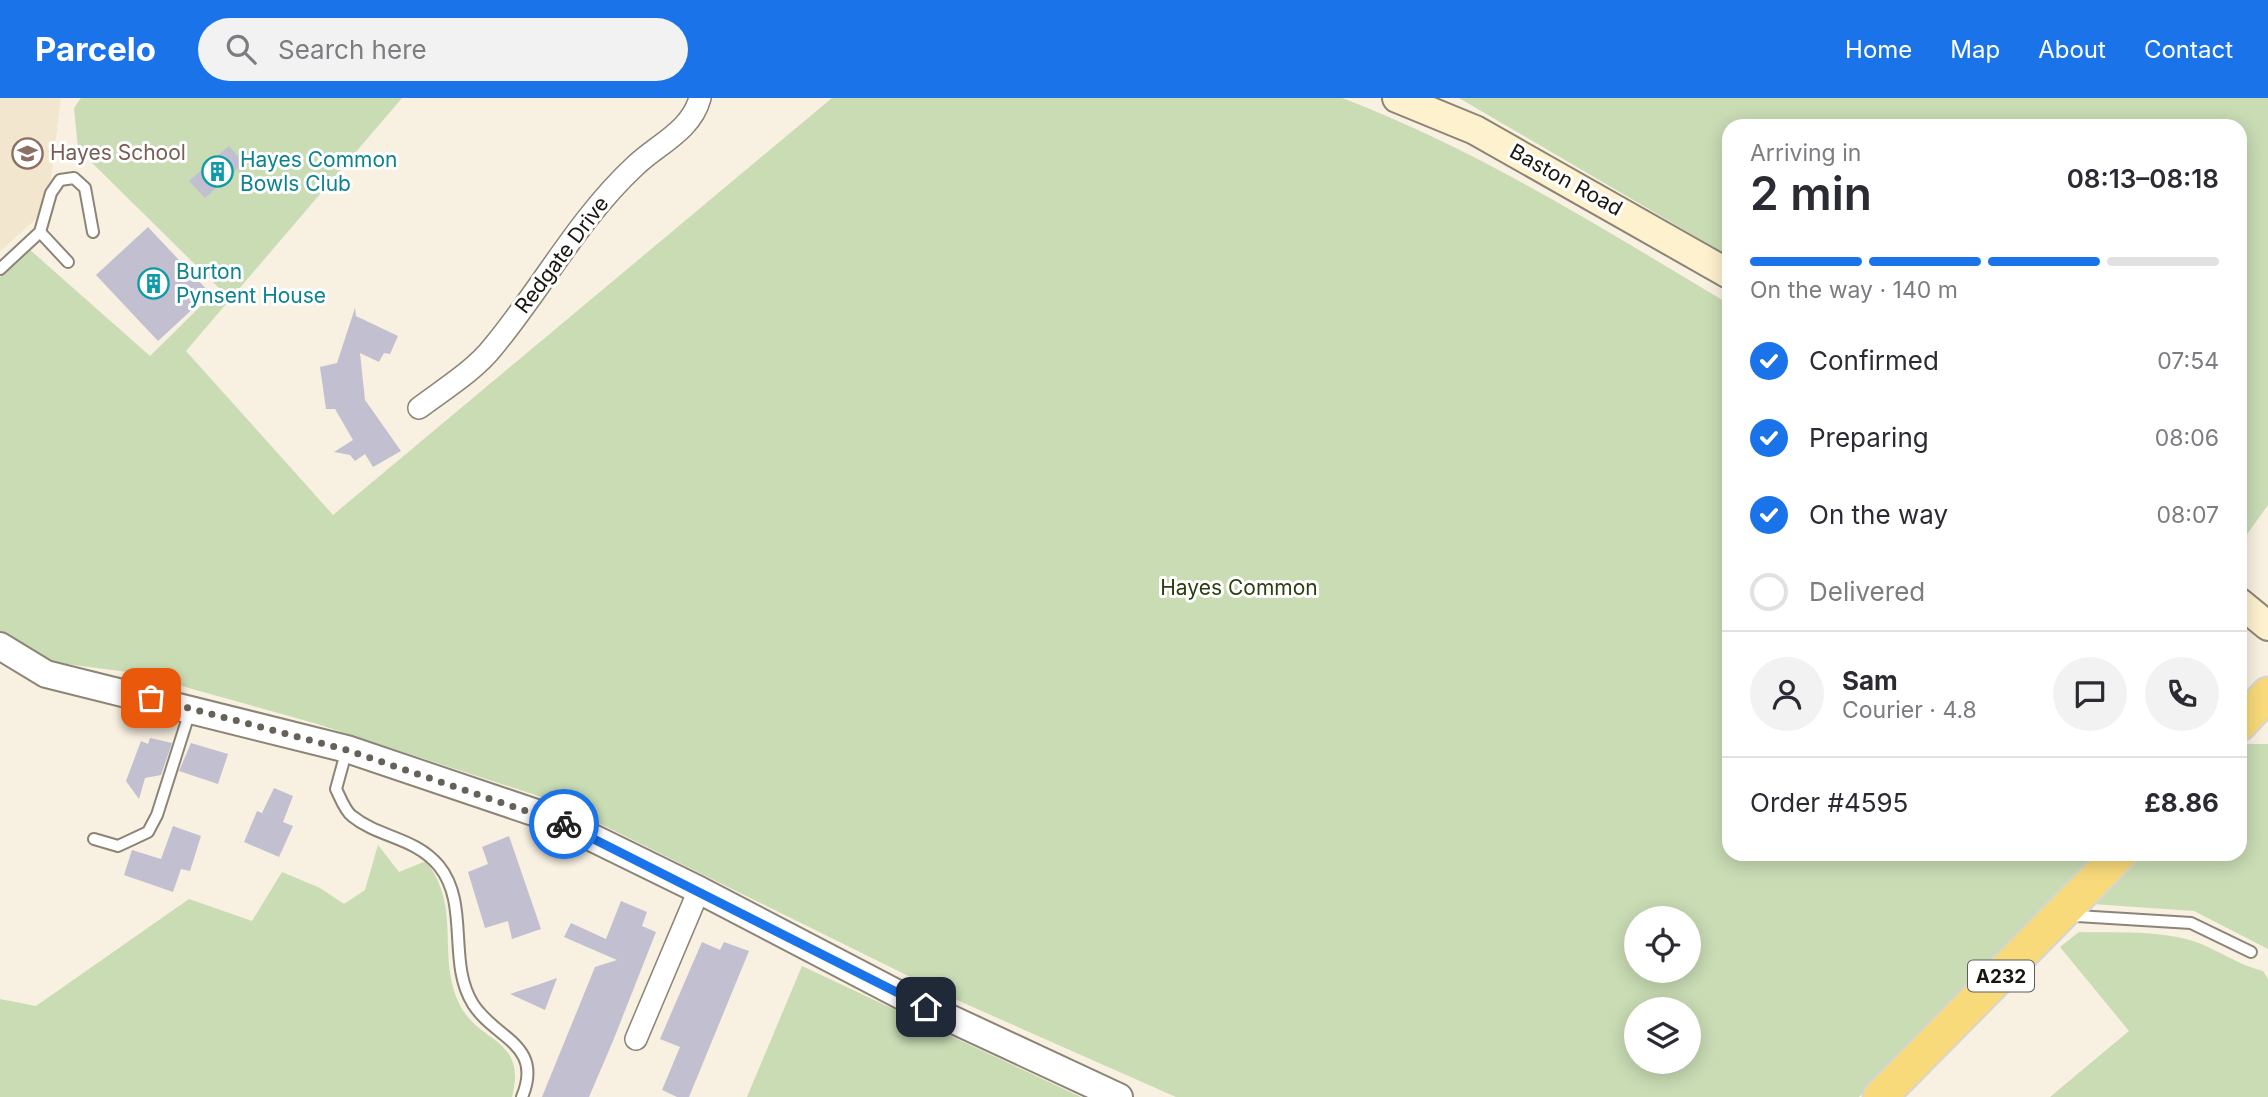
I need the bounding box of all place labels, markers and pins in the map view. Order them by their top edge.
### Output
school or university icon: Hayes School [10,136,44,170]
place label: Hayes School [50,140,186,165]
place label: Hayes Common Bowls Club [240,147,397,196]
building icon: Hayes Common Bowls Club [200,155,234,189]
place label: Burton Pynsent House [176,259,326,308]
building icon: Burton Pynsent House [136,267,170,301]
pin [121,668,181,728]
pin [896,977,956,1037]

